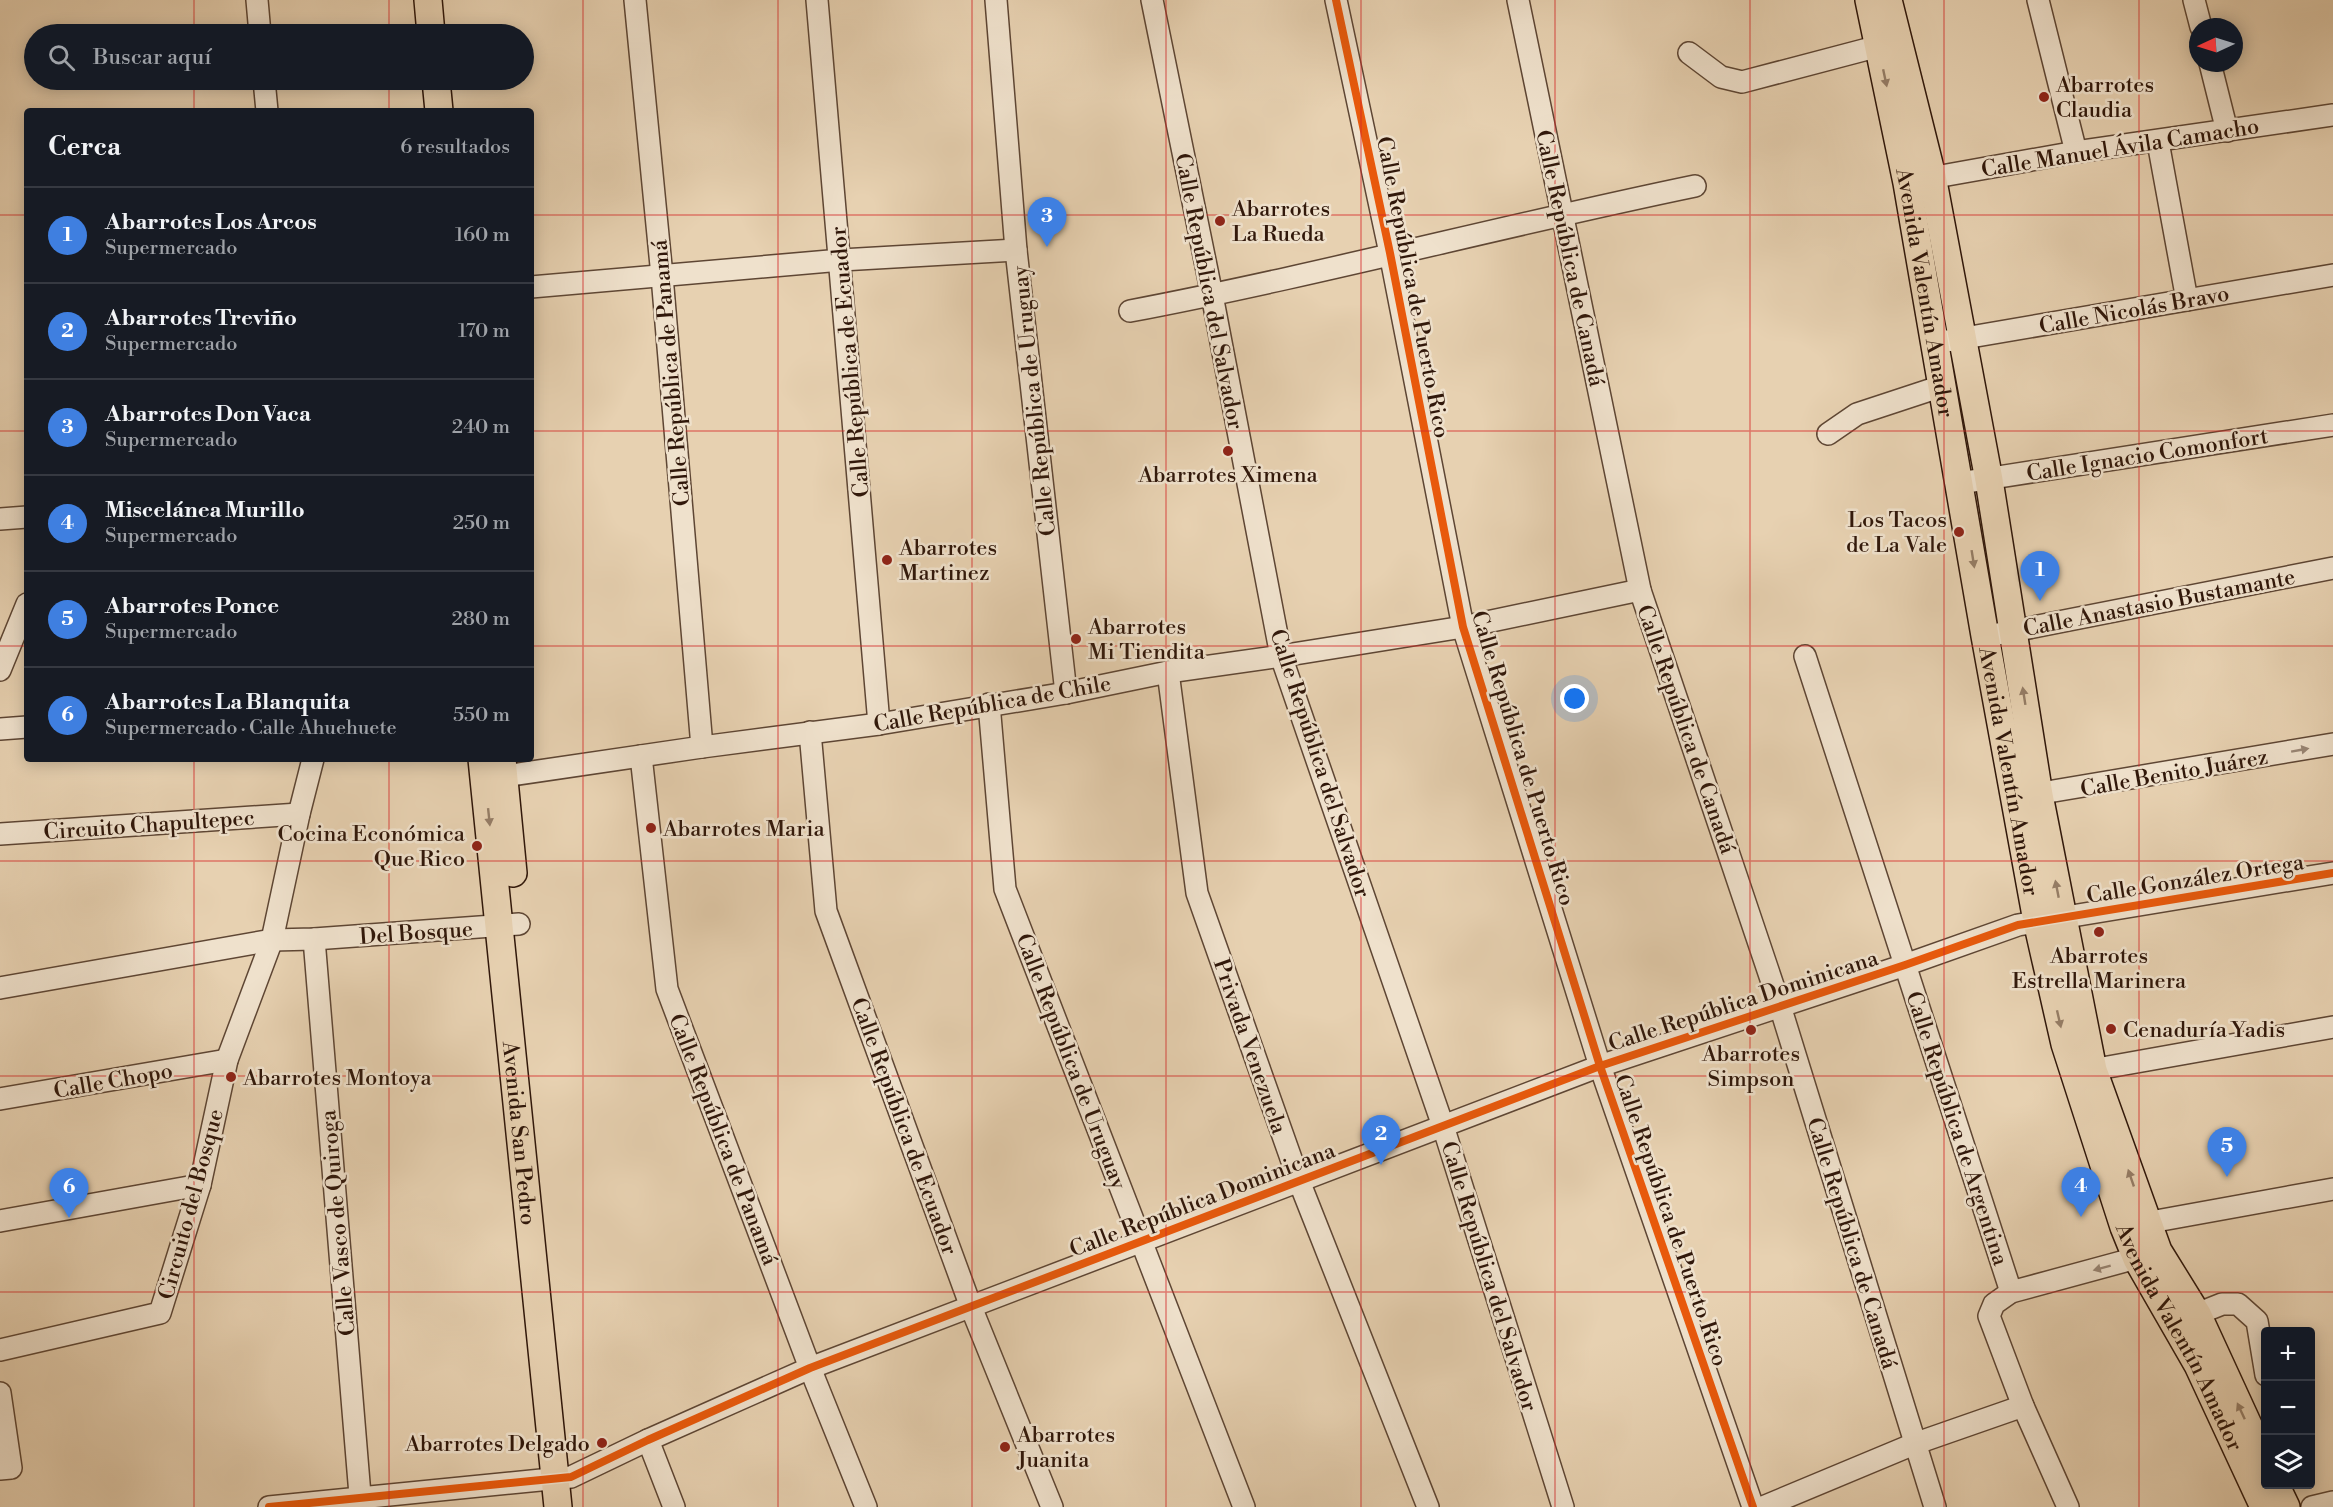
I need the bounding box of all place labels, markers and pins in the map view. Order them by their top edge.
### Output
place label: Abarrotes Claudia [2055,72,2154,124]
marker: Abarrotes Claudia [2037,90,2051,104]
place label: Abarrotes La Rueda [1231,196,1330,248]
pin: 3 [1028,198,1066,247]
marker: Abarrotes La Rueda [1213,214,1227,228]
marker: Abarrotes Ximena [1221,444,1235,458]
place label: Abarrotes Ximena [1137,462,1319,489]
place label: Los Tacos de La Vale [1846,507,1947,559]
marker: Los Tacos de La Vale [1952,525,1966,539]
place label: Abarrotes Martinez [898,535,997,587]
pin: 1 [2020,552,2060,601]
marker: Abarrotes Martinez [880,553,894,567]
place label: Abarrotes Mi Tiendita [1087,614,1206,666]
marker: Abarrotes Mi Tiendita [1069,632,1083,646]
place label: Abarrotes Maria [662,816,825,843]
place label: Cocina Económica Que Rico [277,821,466,873]
marker: Abarrotes Maria [644,821,658,835]
marker: Cocina Económica Que Rico [470,839,484,853]
marker: Abarrotes Estrella Marinera [2092,925,2106,939]
place label: Abarrotes Estrella Marinera [2012,943,2187,995]
place label: Cenaduría Yadis [2123,1017,2285,1044]
marker: Cenaduría Yadis [2104,1022,2118,1036]
marker: Abarrotes Simpson [1744,1023,1758,1037]
place label: Abarrotes Simpson [1701,1041,1800,1093]
place label: Abarrotes Montoya [242,1065,433,1092]
marker: Abarrotes Montoya [224,1070,238,1084]
pin: 2 [1362,1116,1400,1165]
pin: 5 [2208,1128,2246,1177]
pin: 6 [50,1168,88,1218]
pin: 4 [2062,1168,2100,1217]
place label: Abarrotes Juanita [1016,1422,1115,1474]
place label: Abarrotes Delgado [404,1431,590,1458]
marker: Abarrotes Delgado [595,1436,609,1450]
marker: Abarrotes Juanita [998,1440,1012,1454]

